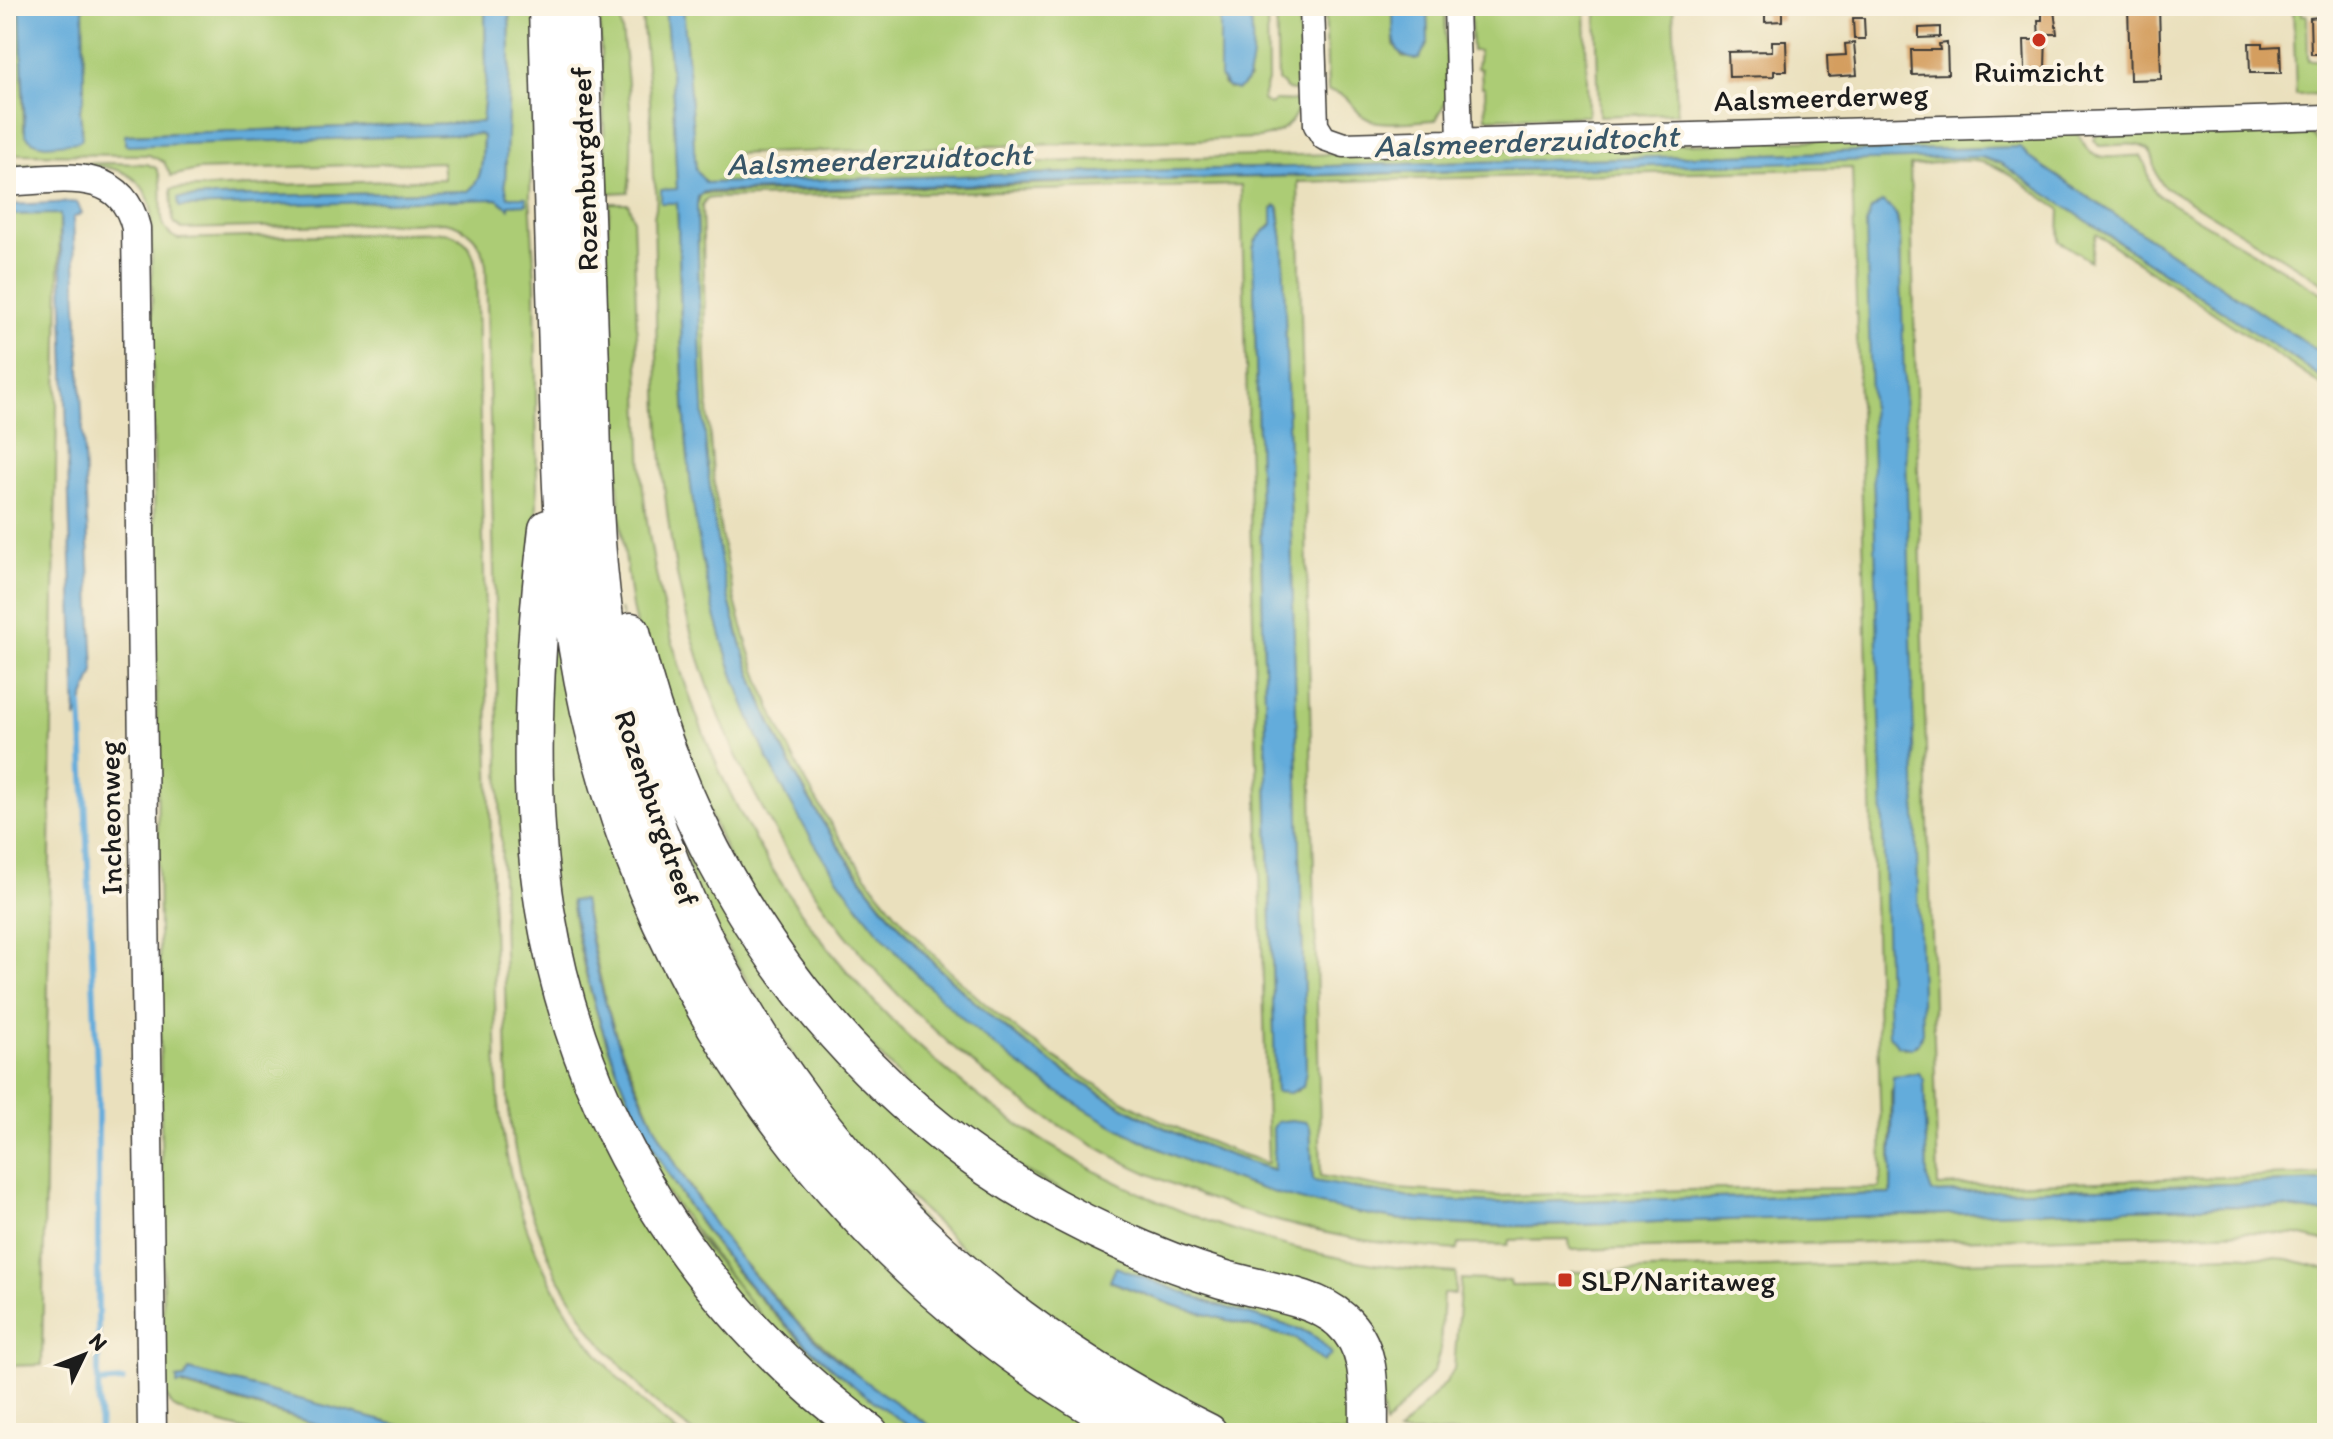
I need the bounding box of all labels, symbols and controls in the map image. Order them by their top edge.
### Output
marker: Ruimzicht [2030,31,2048,49]
place label: Ruimzicht [1974,53,2104,90]
street label: Rozenburgdreef [562,66,606,272]
street label: Aalsmeerderweg [1713,75,1930,119]
water label: Aalsmeerderzuidtocht [1373,117,1682,165]
water label: Aalsmeerderzuidtocht [726,135,1035,183]
street label: Rozenburgdreef [606,705,708,911]
street label: Incheonweg [90,740,130,896]
place label: SLP/Naritaweg [1581,1262,1776,1299]
marker: SLP/Naritaweg [1556,1271,1574,1289]
north arrow [44,1315,124,1395]
text: N [83,1327,113,1356]

